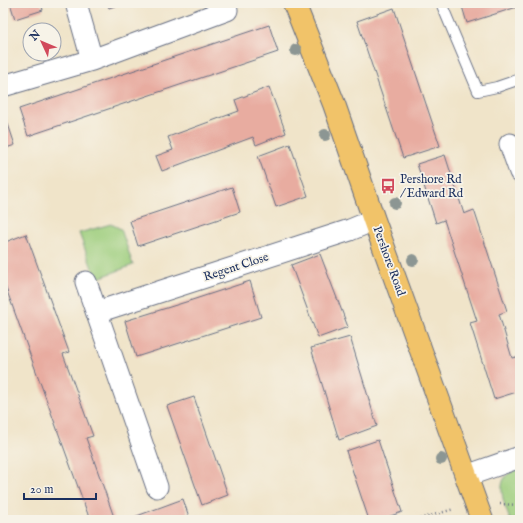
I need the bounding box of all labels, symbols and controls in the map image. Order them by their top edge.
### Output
north arrow [22,22,62,62]
text: N [26,27,44,45]
place label: Pershore Rd / Edward Rd [400,172,464,201]
bus stop icon: Pershore Rd / Edward Rd [379,177,397,195]
street label: Pershore Road [369,224,409,299]
street label: Regent Close [201,249,271,285]
scale bar [24,475,96,501]
text: 20 m [30,482,53,497]

